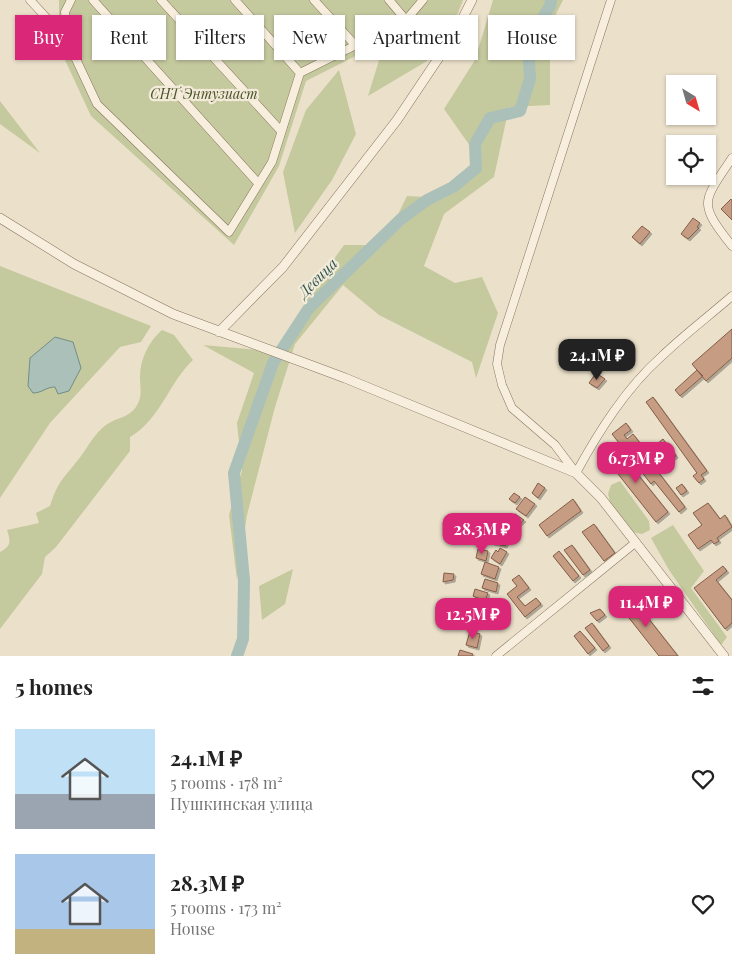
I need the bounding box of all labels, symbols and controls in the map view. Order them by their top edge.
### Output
chip: Buy [15,15,82,60]
chip: Rent [92,15,166,60]
chip: Filters [176,15,264,60]
chip: New [274,15,345,60]
chip: Apartment [355,15,478,60]
chip: House [488,15,575,60]
north arrow [666,75,716,125]
map controls [666,75,716,185]
park label: СНТ Энтузиаст [150,84,258,103]
button: locate [666,135,716,185]
water label: Девица [291,253,341,303]
pin: 24.1M ₽ [551,338,643,381]
text: 24.1M ₽ [569,344,625,365]
pin: 6.73M ₽ [590,442,682,484]
text: 6.73M ₽ [608,447,664,468]
pin: 28.3M ₽ [436,512,528,555]
text: 28.3M ₽ [454,518,510,539]
pin: 11.4M ₽ [600,586,692,628]
text: 11.4M ₽ [620,591,672,612]
pin: 12.5M ₽ [427,598,519,640]
text: 12.5M ₽ [446,603,500,624]
text: 5 homes [15,672,93,700]
icon: filters [689,672,717,700]
text: 24.1M ₽ [170,743,242,771]
icon: home [55,749,115,809]
icon: heart [689,765,717,793]
text: 5 rooms · 178 m² [170,772,283,793]
text: Пушкинская улица [170,793,313,814]
text: 28.3M ₽ [170,868,245,896]
icon: home [55,874,115,934]
icon: heart [689,890,717,918]
text: 5 rooms · 173 m² [170,897,282,918]
text: House [170,918,215,939]

